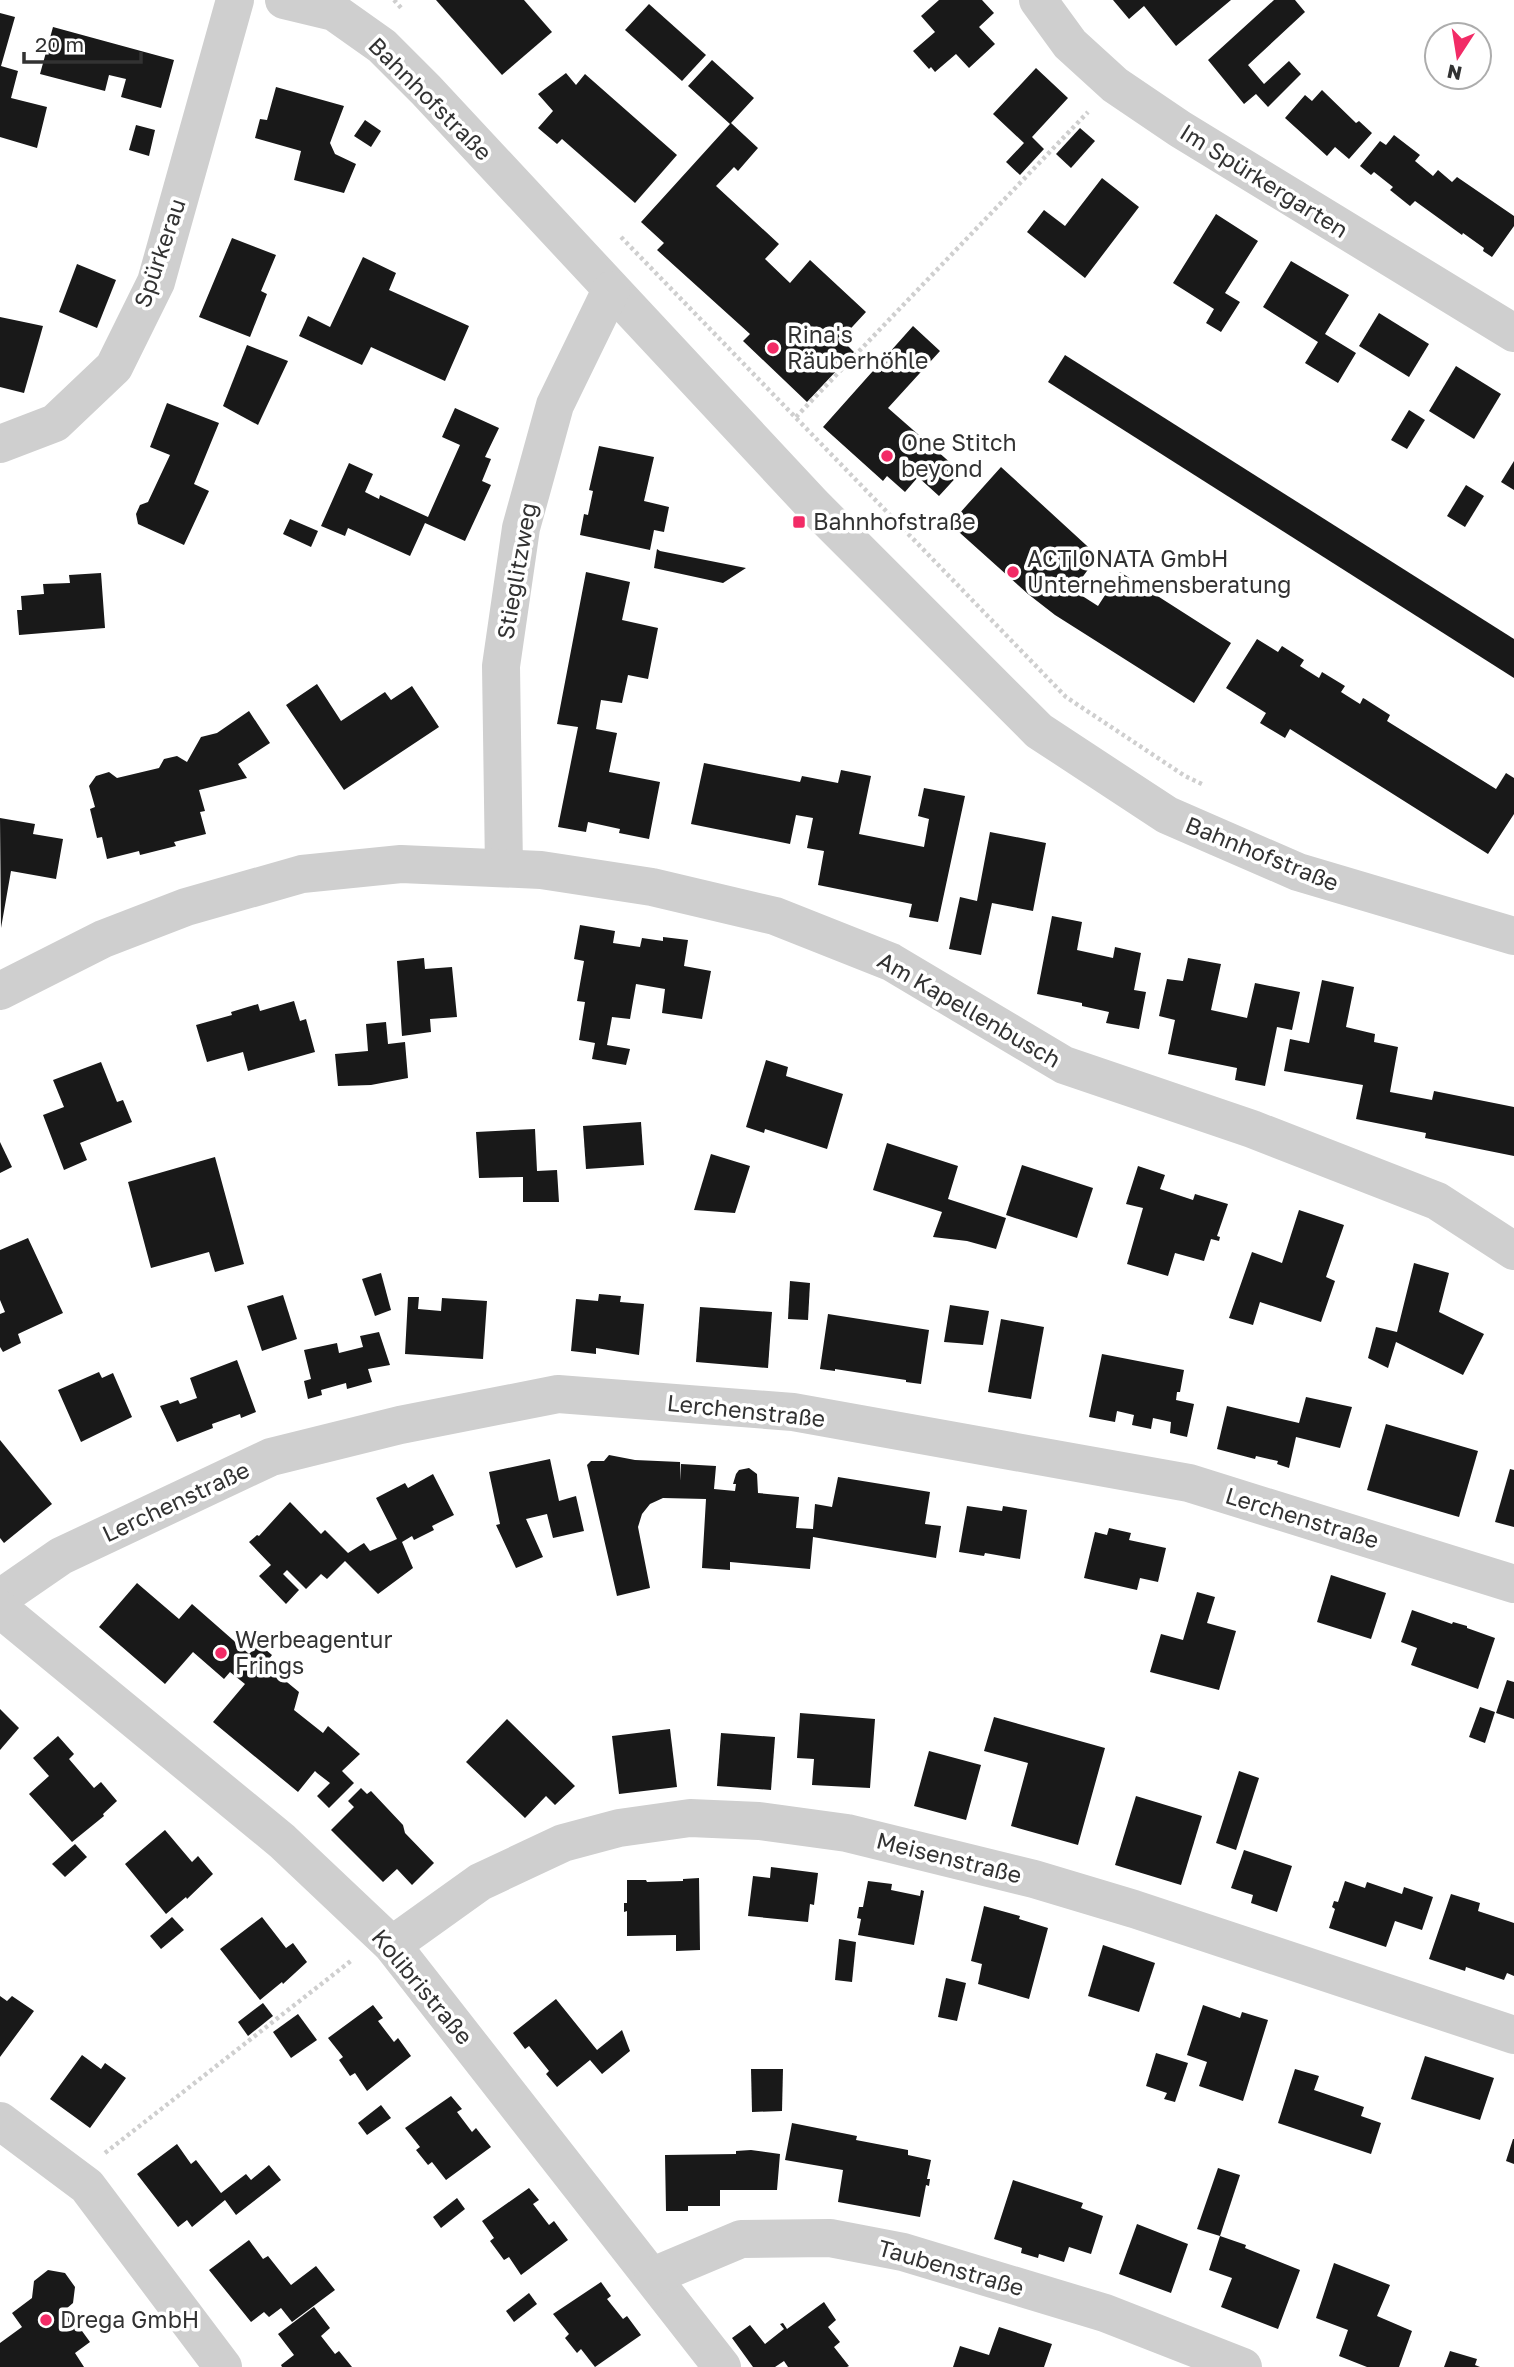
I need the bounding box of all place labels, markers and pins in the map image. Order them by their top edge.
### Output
place label: Rina's Räuberhöhle [787,320,928,374]
marker: Rina's Räuberhöhle [765,340,781,356]
place label: One Stitch beyond [901,428,1017,482]
marker: One Stitch beyond [879,448,895,464]
place label: Bahnhofstraße [813,507,976,535]
marker: Bahnhofstraße [791,514,807,530]
place label: ACTIONATA GmbH Unternehmensberatung [1027,544,1291,598]
marker: ACTIONATA GmbH Unternehmensberatung [1005,564,1021,580]
place label: Werbeagentur Frings [235,1625,392,1679]
marker: Werbeagentur Frings [213,1645,229,1661]
place label: Drega GmbH [60,2305,199,2333]
marker: Drega GmbH [38,2312,54,2328]

